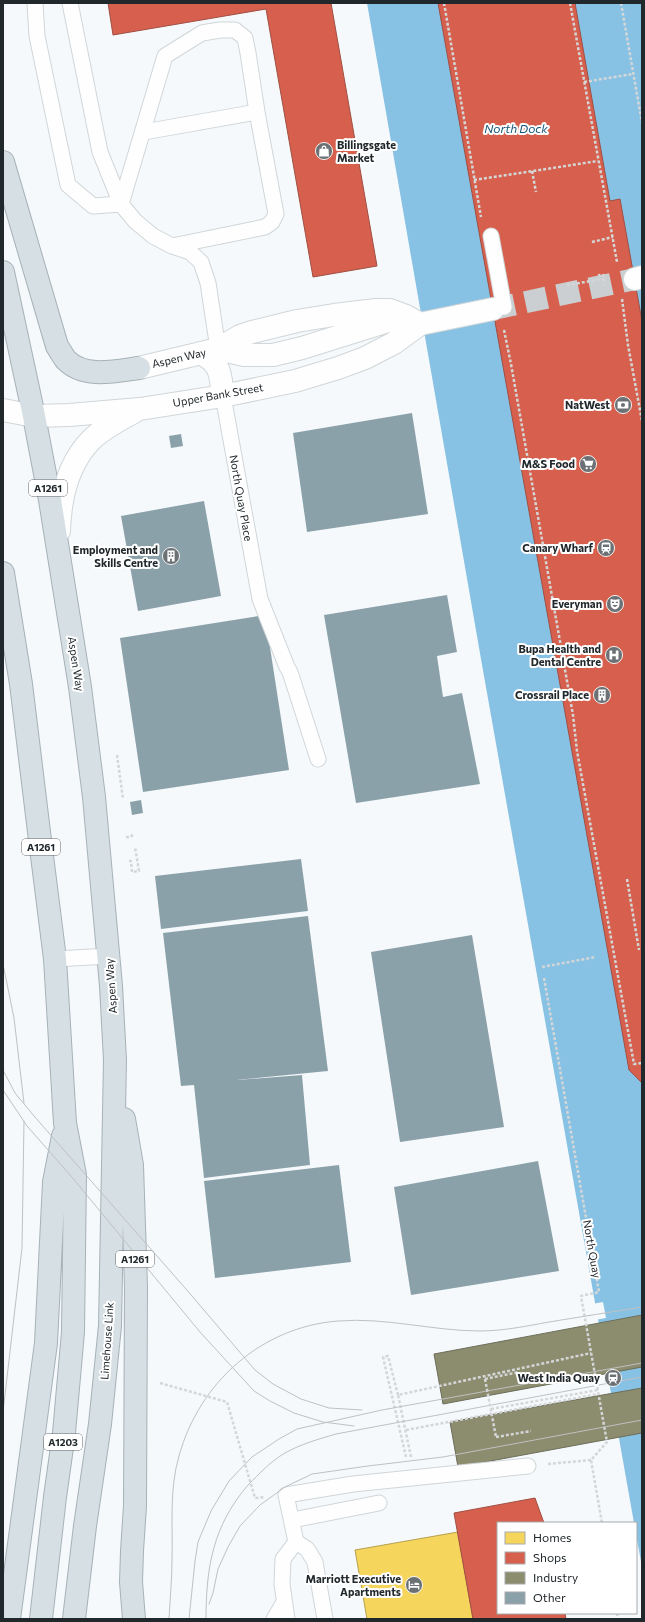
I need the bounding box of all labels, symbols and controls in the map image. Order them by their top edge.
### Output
water label: North Dock [484,121,548,135]
place label: Billingsgate Market [337,138,396,164]
shop icon: Billingsgate Market [314,141,334,161]
street label: Aspen Way [150,345,208,370]
street label: Upper Bank Street [172,380,265,409]
bank icon: NatWest [613,395,633,415]
place label: NatWest [565,398,610,411]
street label: North Quay Place [227,454,256,542]
supermarket icon: M&S Food [578,454,598,474]
place label: M&S Food [522,457,575,470]
road number: A1261 [29,480,67,496]
station icon: Canary Wharf [596,538,616,558]
place label: Canary Wharf [522,541,593,554]
place label: Employment and Skills Centre [73,543,158,569]
building icon: Employment and Skills Centre [161,546,181,566]
theatre icon: Everyman [605,594,625,614]
place label: Everyman [552,597,602,610]
street label: Aspen Way [66,636,87,693]
place label: Bupa Health and Dental Centre [518,642,601,668]
hospital icon: Bupa Health and Dental Centre [604,645,624,665]
building icon: Crossrail Place [592,685,612,705]
place label: Crossrail Place [515,688,589,701]
road number: A1261 [22,839,60,855]
street label: Aspen Way [102,958,119,1014]
street label: North Quay [581,1219,604,1279]
road number: A1261 [116,1251,154,1267]
street label: Limehouse Link [97,1302,116,1380]
station icon: West India Quay [603,1368,623,1388]
place label: West India Quay [518,1371,600,1384]
road number: A1203 [44,1434,82,1450]
legend [497,1522,637,1614]
text: Homes [533,1530,571,1544]
text: Shops [533,1550,567,1564]
text: Industry [533,1570,578,1584]
place label: Marriott Executive Apartments [305,1572,401,1598]
hotel icon: Marriott Executive Apartments [404,1575,424,1595]
text: Other [533,1590,566,1604]

